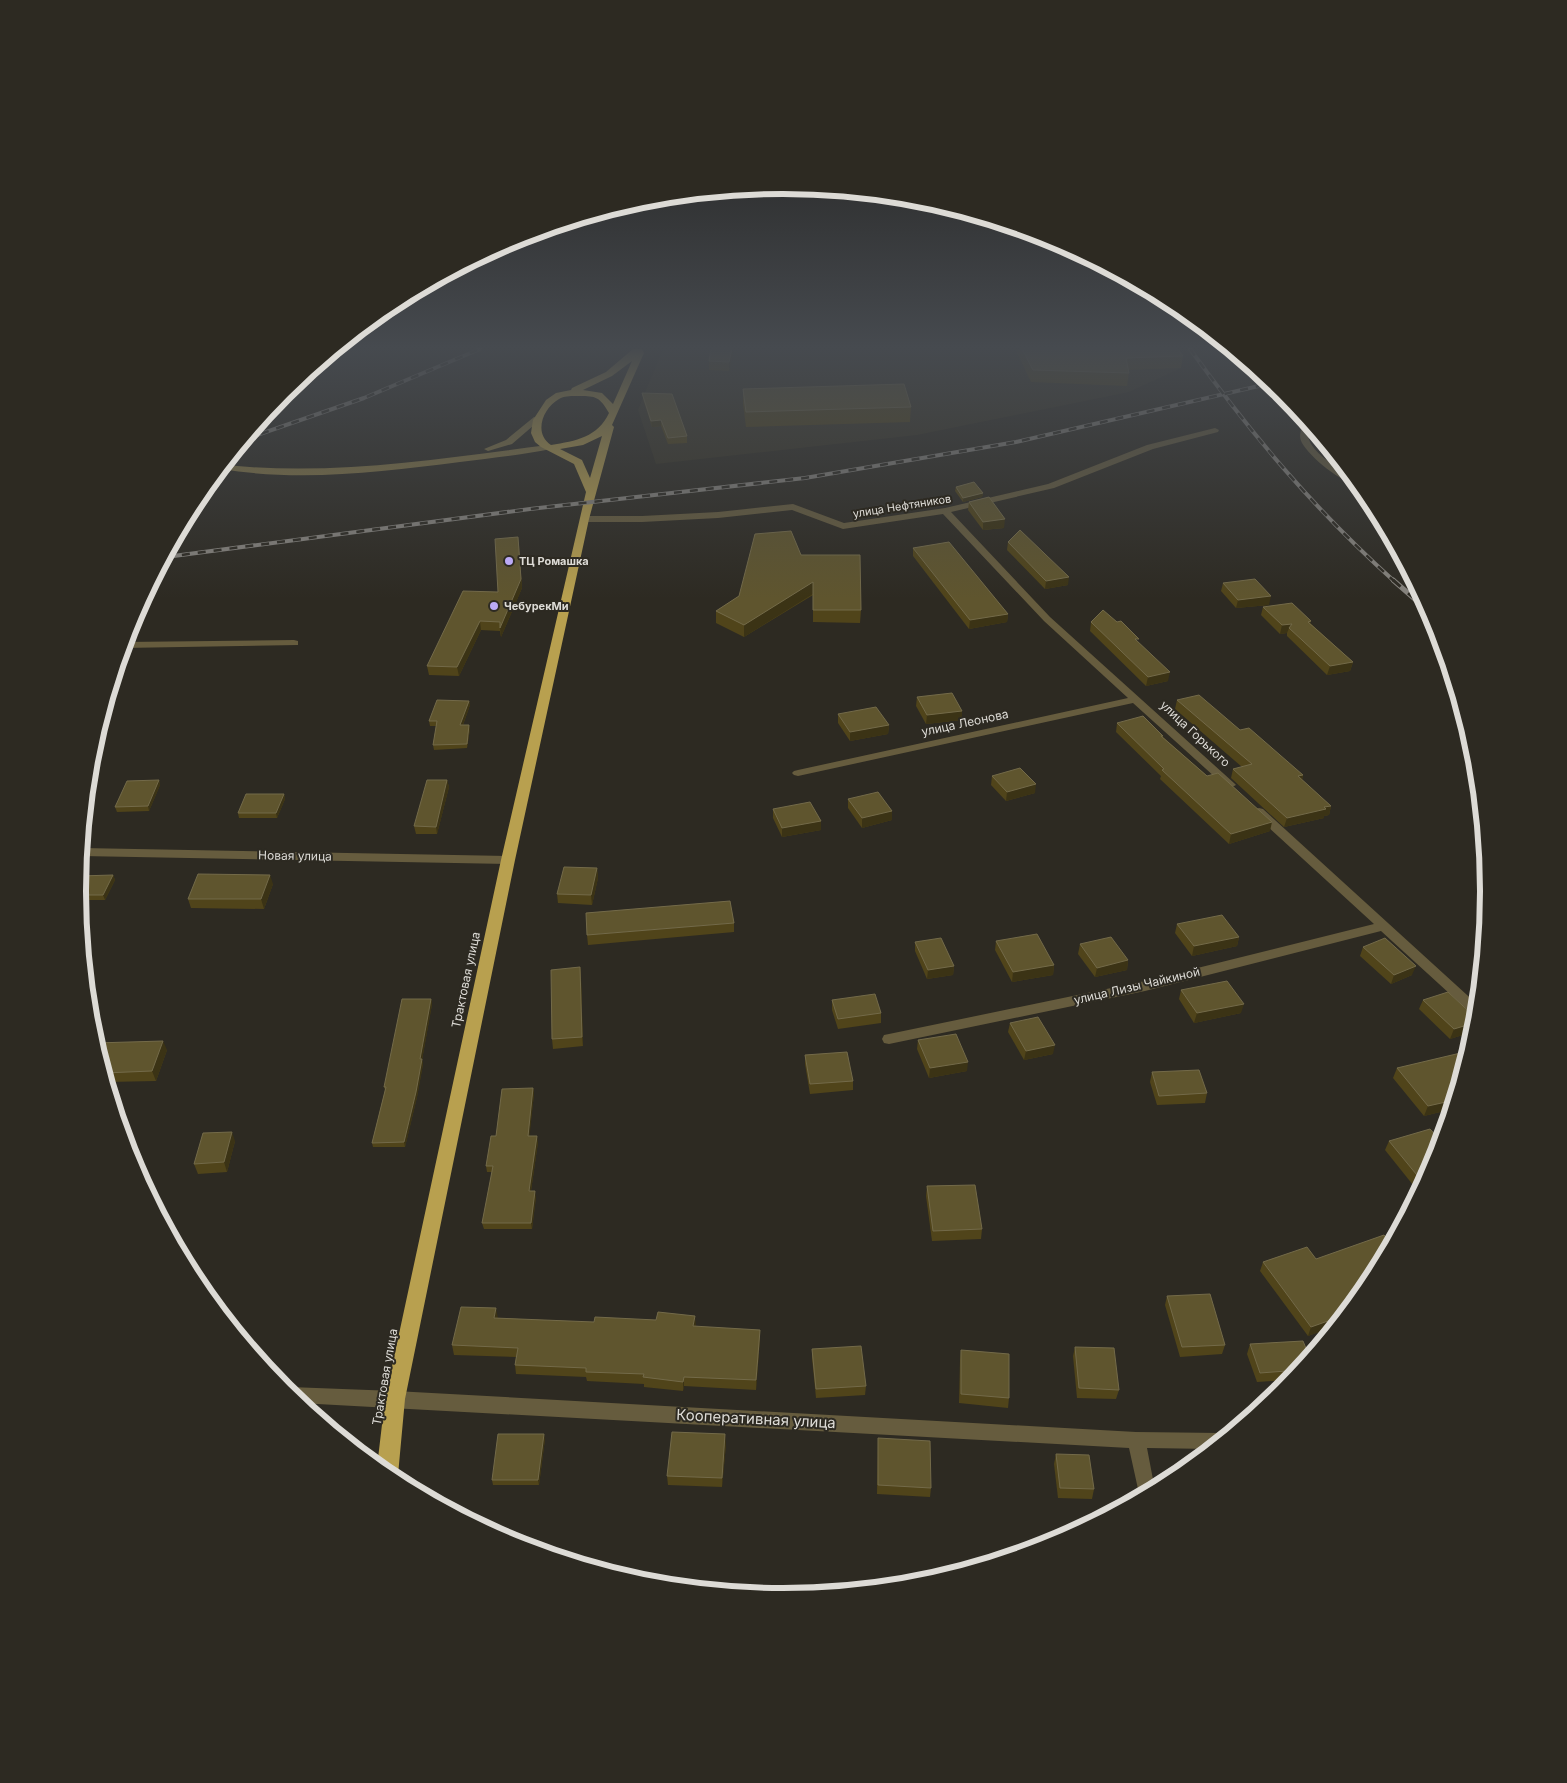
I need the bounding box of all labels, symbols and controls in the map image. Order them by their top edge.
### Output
street label: улица Нефтяников [852,491,952,521]
place label: ТЦ Ромашка [519,554,589,568]
marker: ТЦ Ромашка [503,555,515,567]
place label: ЧебурекМи [504,599,569,613]
marker: ЧебурекМи [488,600,500,612]
street label: улица Горького [1157,697,1234,770]
street label: улица Леонова [920,706,1010,739]
street label: Новая улица [258,847,332,864]
street label: Трактовая улица [448,930,483,1029]
street label: улица Лизы Чайкиной [1072,964,1201,1007]
street label: Трактовая улица [369,1327,400,1426]
street label: Кооперативная улица [676,1405,836,1432]

